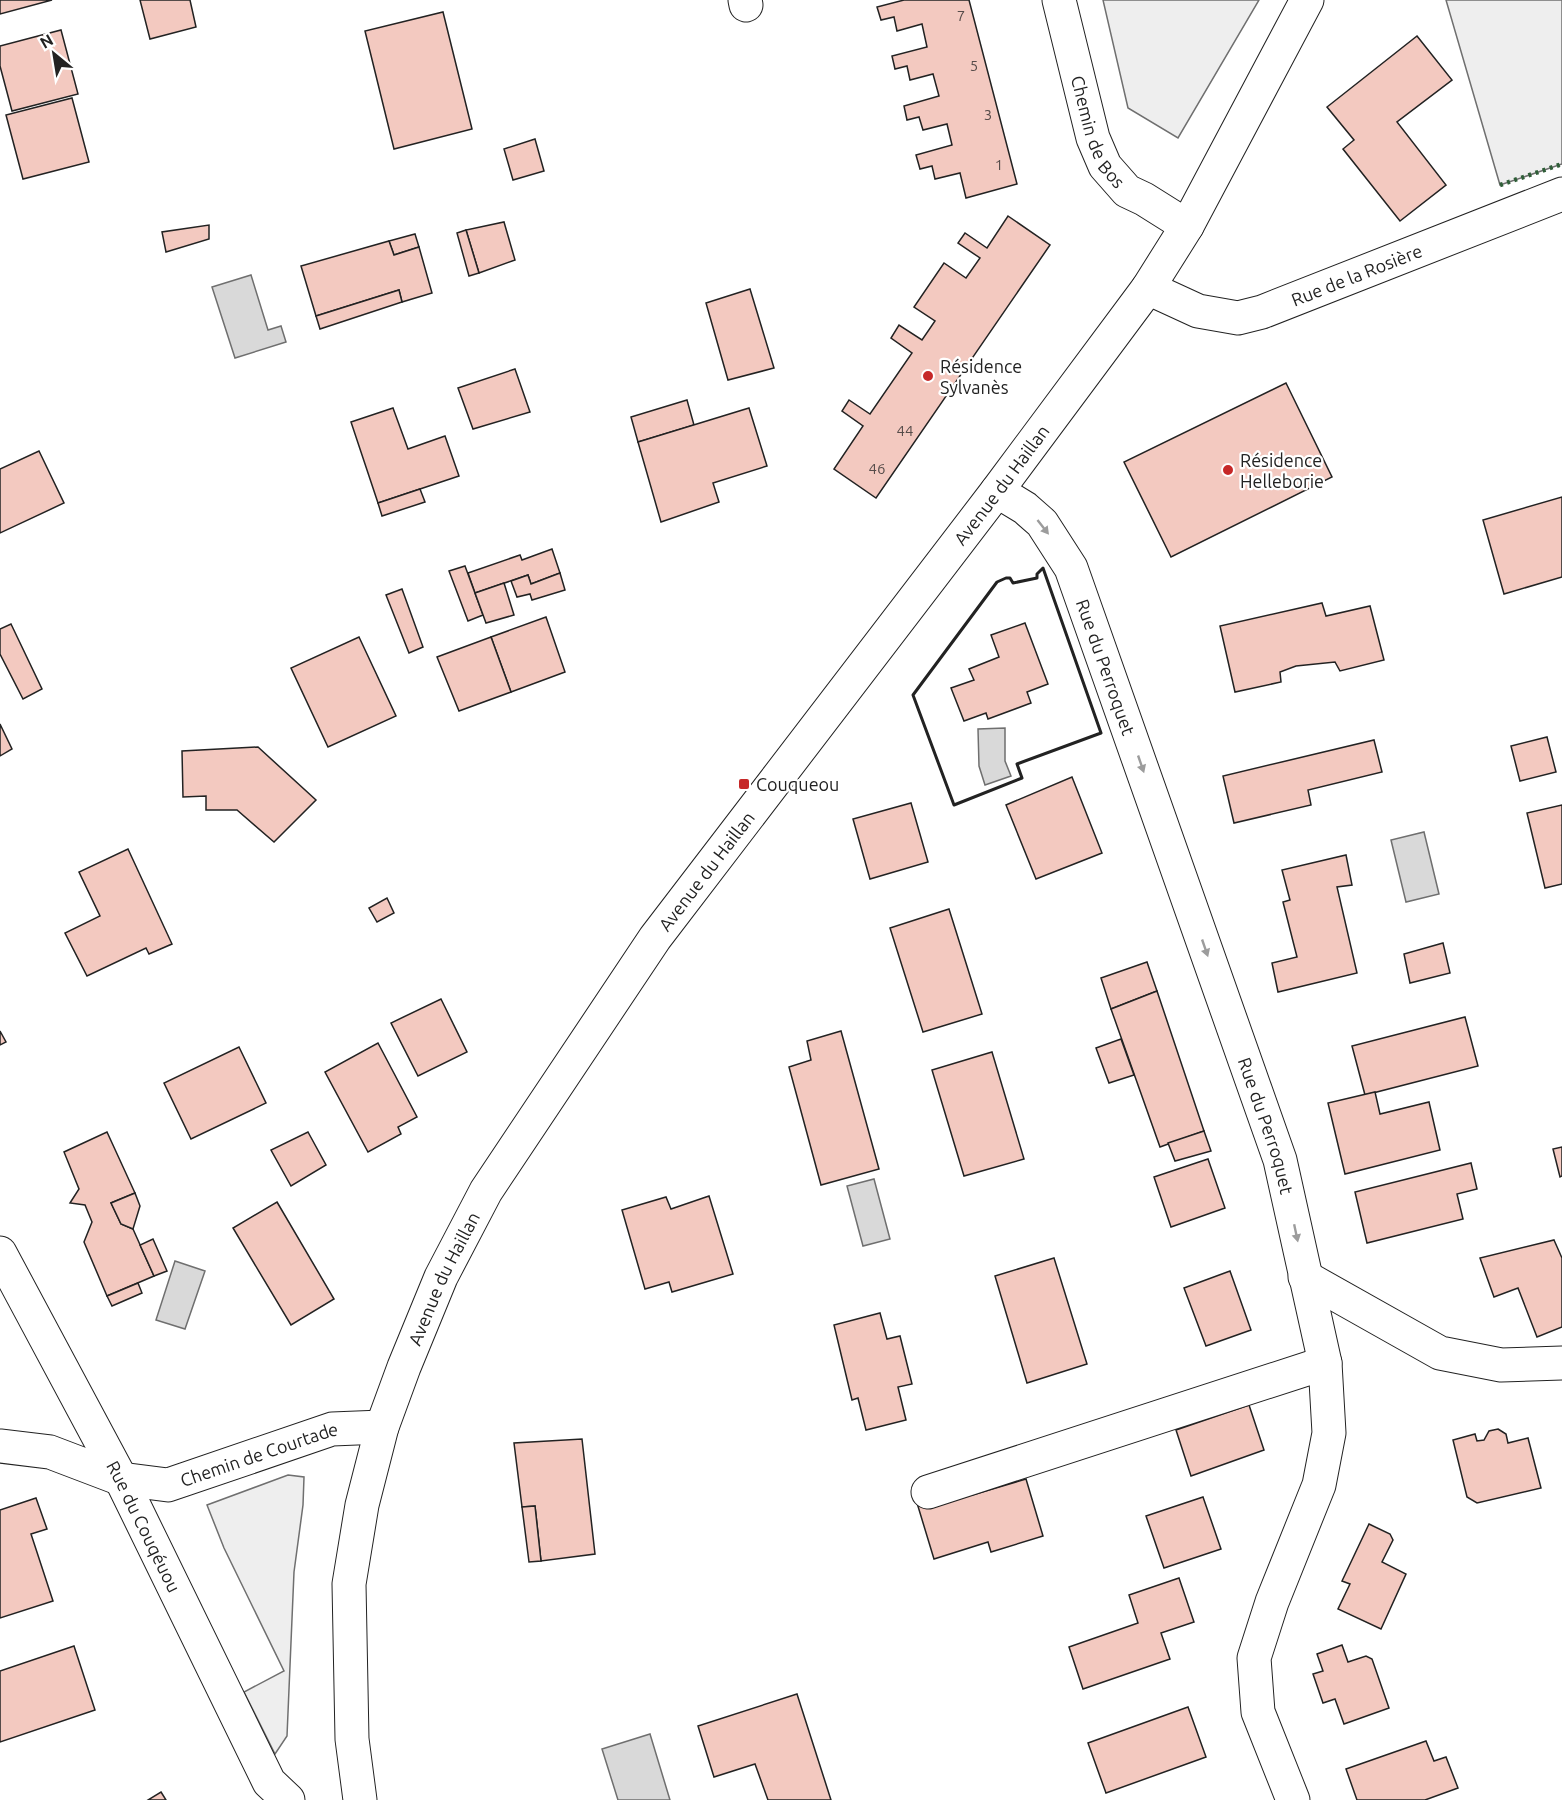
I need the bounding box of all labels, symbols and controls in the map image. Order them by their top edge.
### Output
house number: 7 [957,7,965,24]
north arrow [24,24,84,84]
text: N [37,30,56,52]
house number: 5 [970,57,978,74]
street label: Chemin de Bos [1068,73,1129,192]
house number: 3 [984,106,992,123]
house number: 1 [995,156,1003,173]
street label: Rue de la Rosière [1288,240,1425,310]
place label: Résidence Sylvanès [940,356,1022,397]
marker: Résidence Sylvanès [921,369,935,383]
street label: Avenue du Haillan [950,421,1053,549]
house number: 44 [897,422,913,439]
place label: Résidence Helleborie [1240,450,1324,491]
house number: 46 [869,460,885,477]
marker: Résidence Helleborie [1221,463,1235,477]
one-way arrow [1037,519,1049,534]
street label: Rue du Perroquet [1073,596,1139,738]
one-way arrow [1136,755,1146,773]
place label: Couqueou [756,774,839,794]
marker: Couqueou [737,777,751,791]
street label: Avenue du Haillan [654,807,758,935]
one-way arrow [1201,939,1211,957]
street label: Rue du Perroquet [1235,1055,1297,1196]
street label: Avenue du Haillan [404,1208,483,1348]
one-way arrow [1292,1224,1301,1243]
street label: Chemin de Courtade [178,1419,338,1490]
street label: Rue du Couqéuou [103,1457,185,1595]

